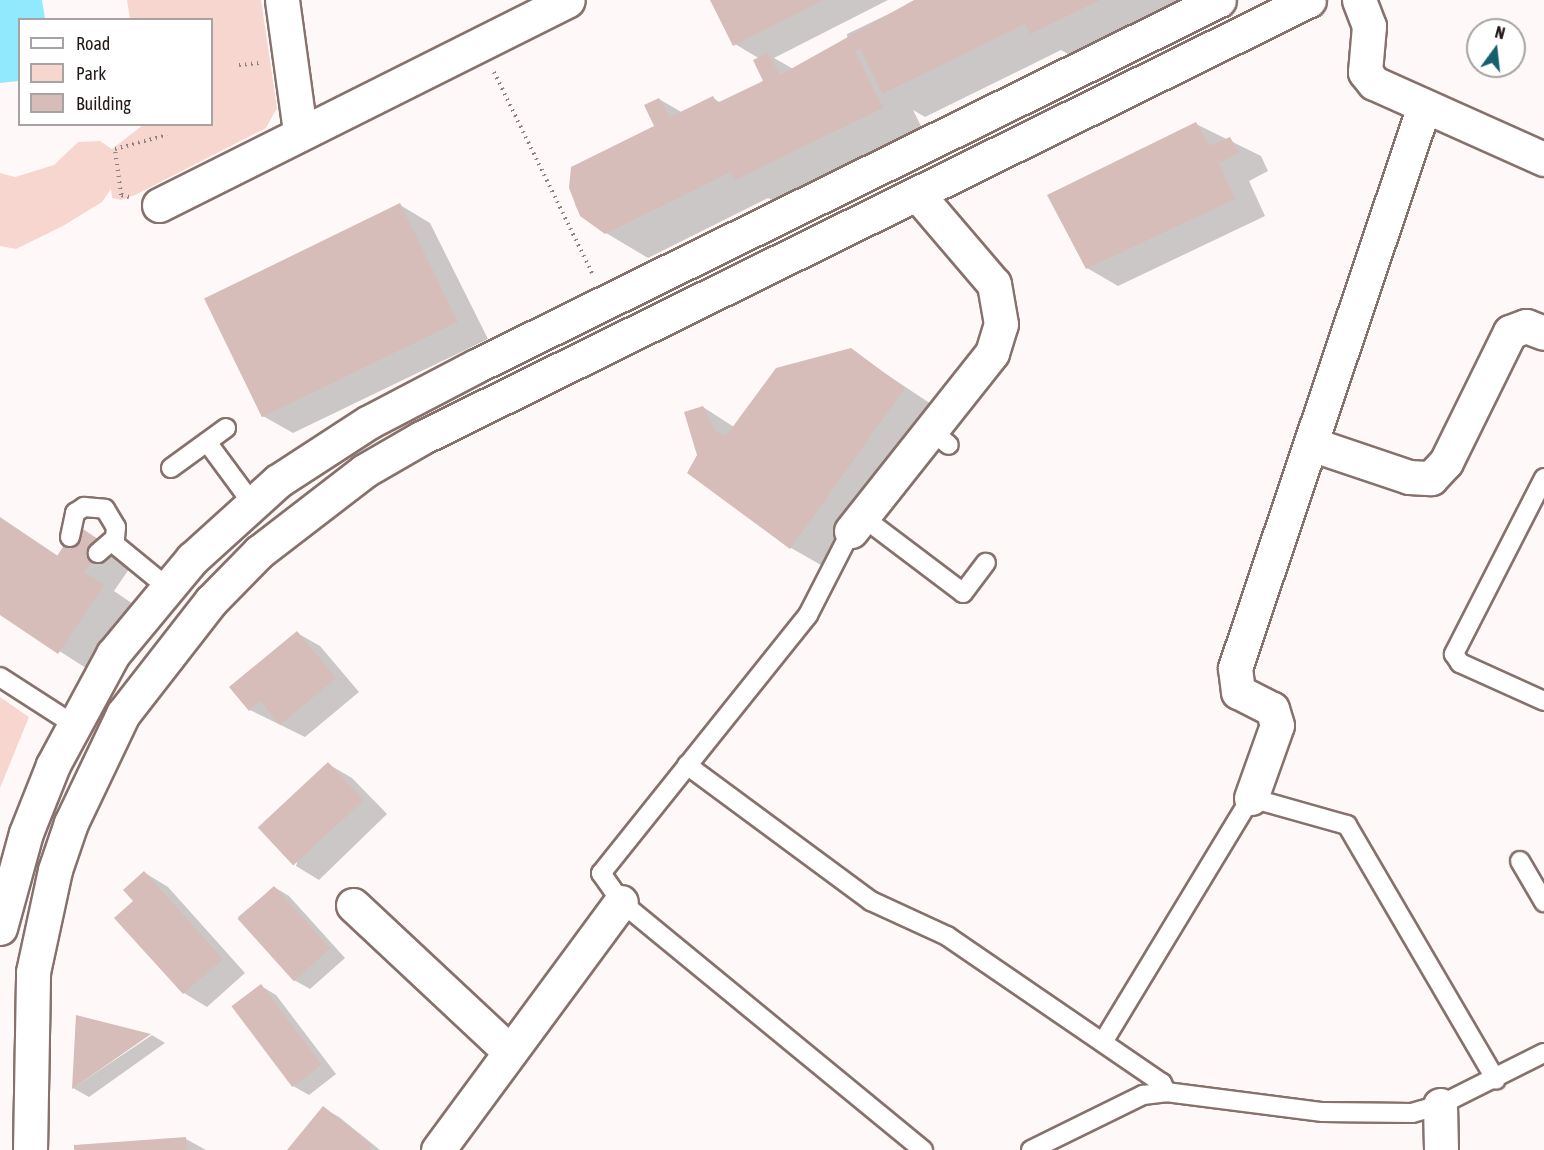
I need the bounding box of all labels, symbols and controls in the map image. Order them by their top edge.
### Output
legend [18,18,213,126]
north arrow [1466,18,1526,78]
text: N [1493,23,1507,42]
text: Road [76,33,110,54]
text: Park [76,63,106,84]
text: Building [76,93,131,114]

